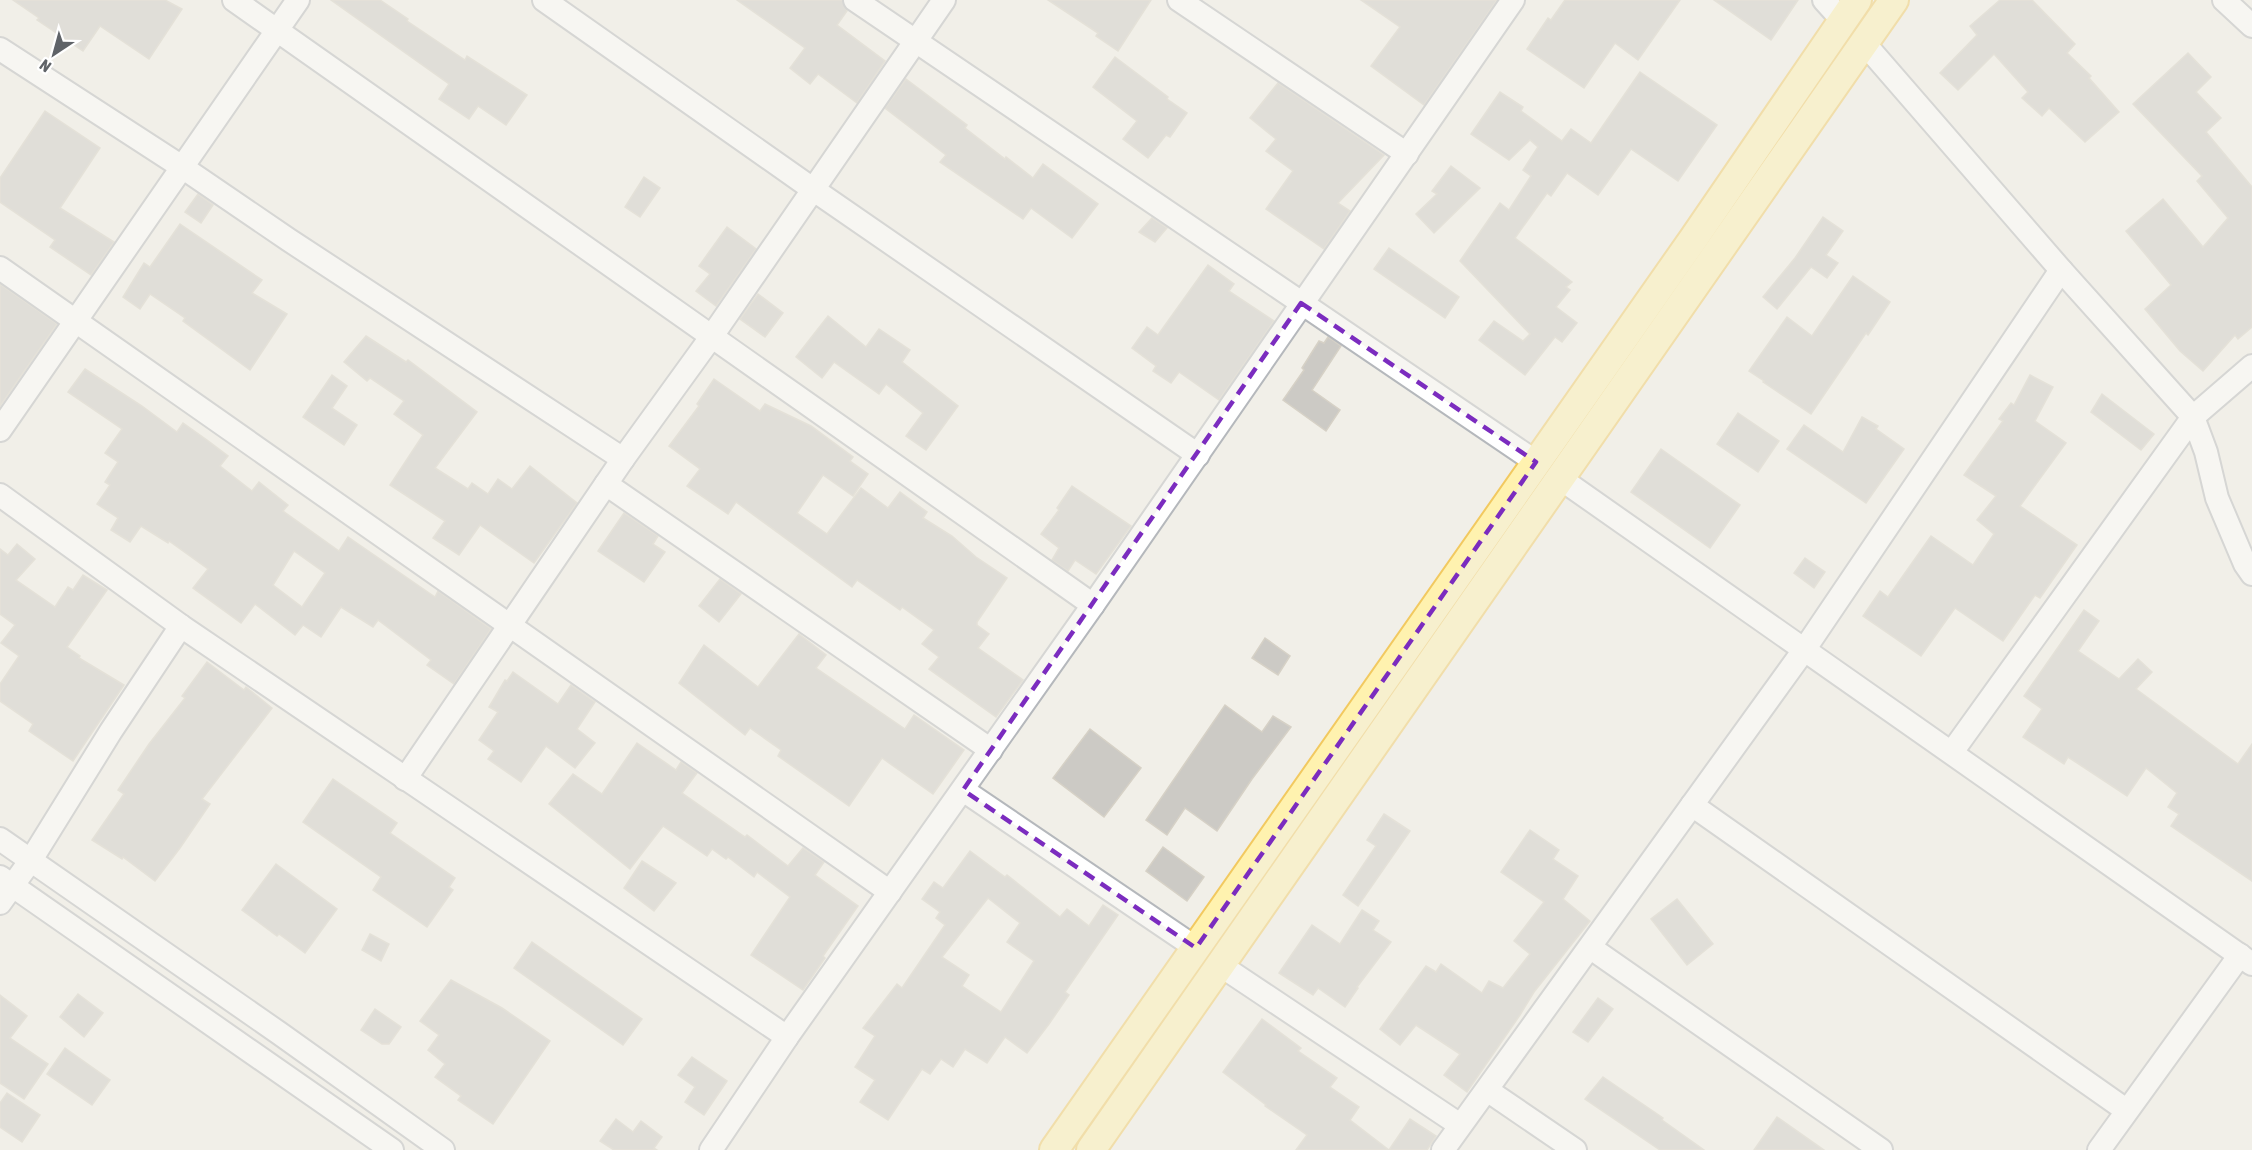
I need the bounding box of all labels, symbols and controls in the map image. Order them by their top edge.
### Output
north arrow [24,24,84,84]
text: N [36,56,54,76]

